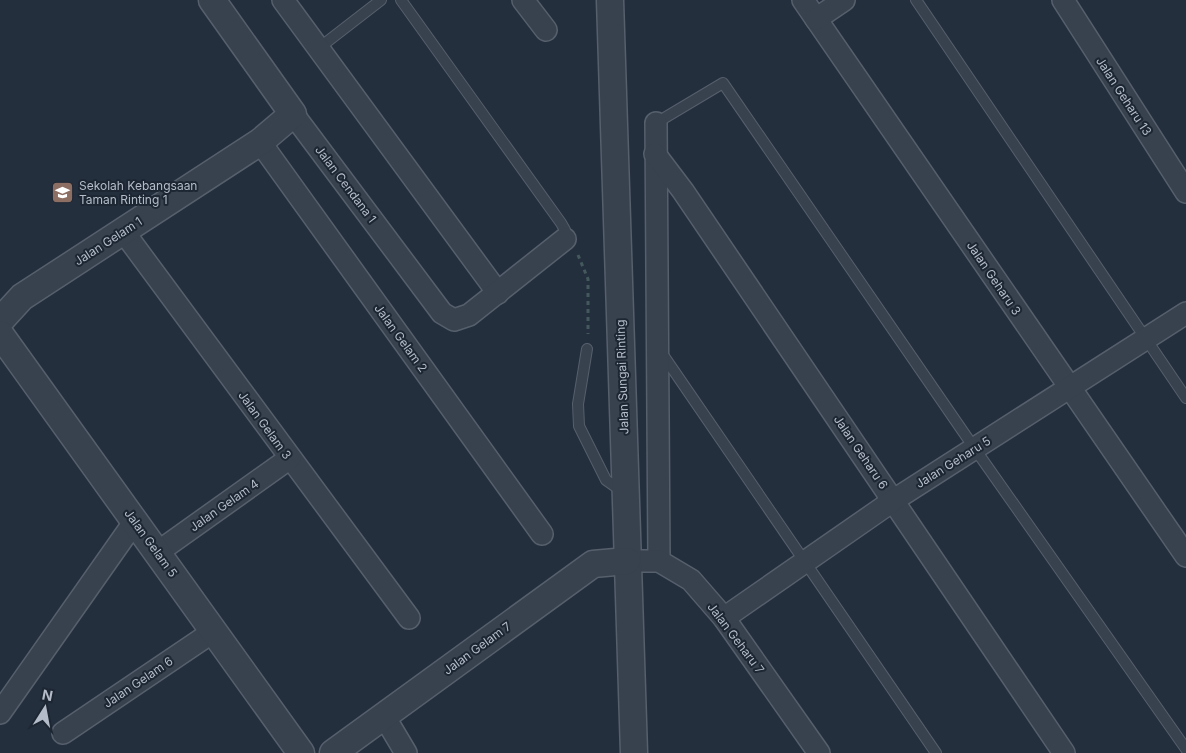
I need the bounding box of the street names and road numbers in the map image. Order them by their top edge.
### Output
street label: Jalan Geharu 13 [1093,54,1155,138]
street label: Jalan Cendana 1 [312,142,380,226]
street label: Jalan Gelam 1 [71,213,145,269]
street label: Jalan Geharu 3 [964,238,1024,318]
street label: Jalan Gelam 2 [371,301,431,375]
street label: Jalan Sungai Rinting [612,319,632,435]
street label: Jalan Gelam 3 [235,388,295,462]
street label: Jalan Geharu 6 [831,412,891,492]
street label: Jalan Geharu 5 [913,433,993,491]
street label: Jalan Gelam 4 [187,476,262,534]
street label: Jalan Gelam 5 [121,506,181,580]
street label: Jalan Geharu 7 [704,599,768,677]
street label: Jalan Gelam 7 [440,618,514,678]
street label: Jalan Gelam 6 [100,653,176,711]

